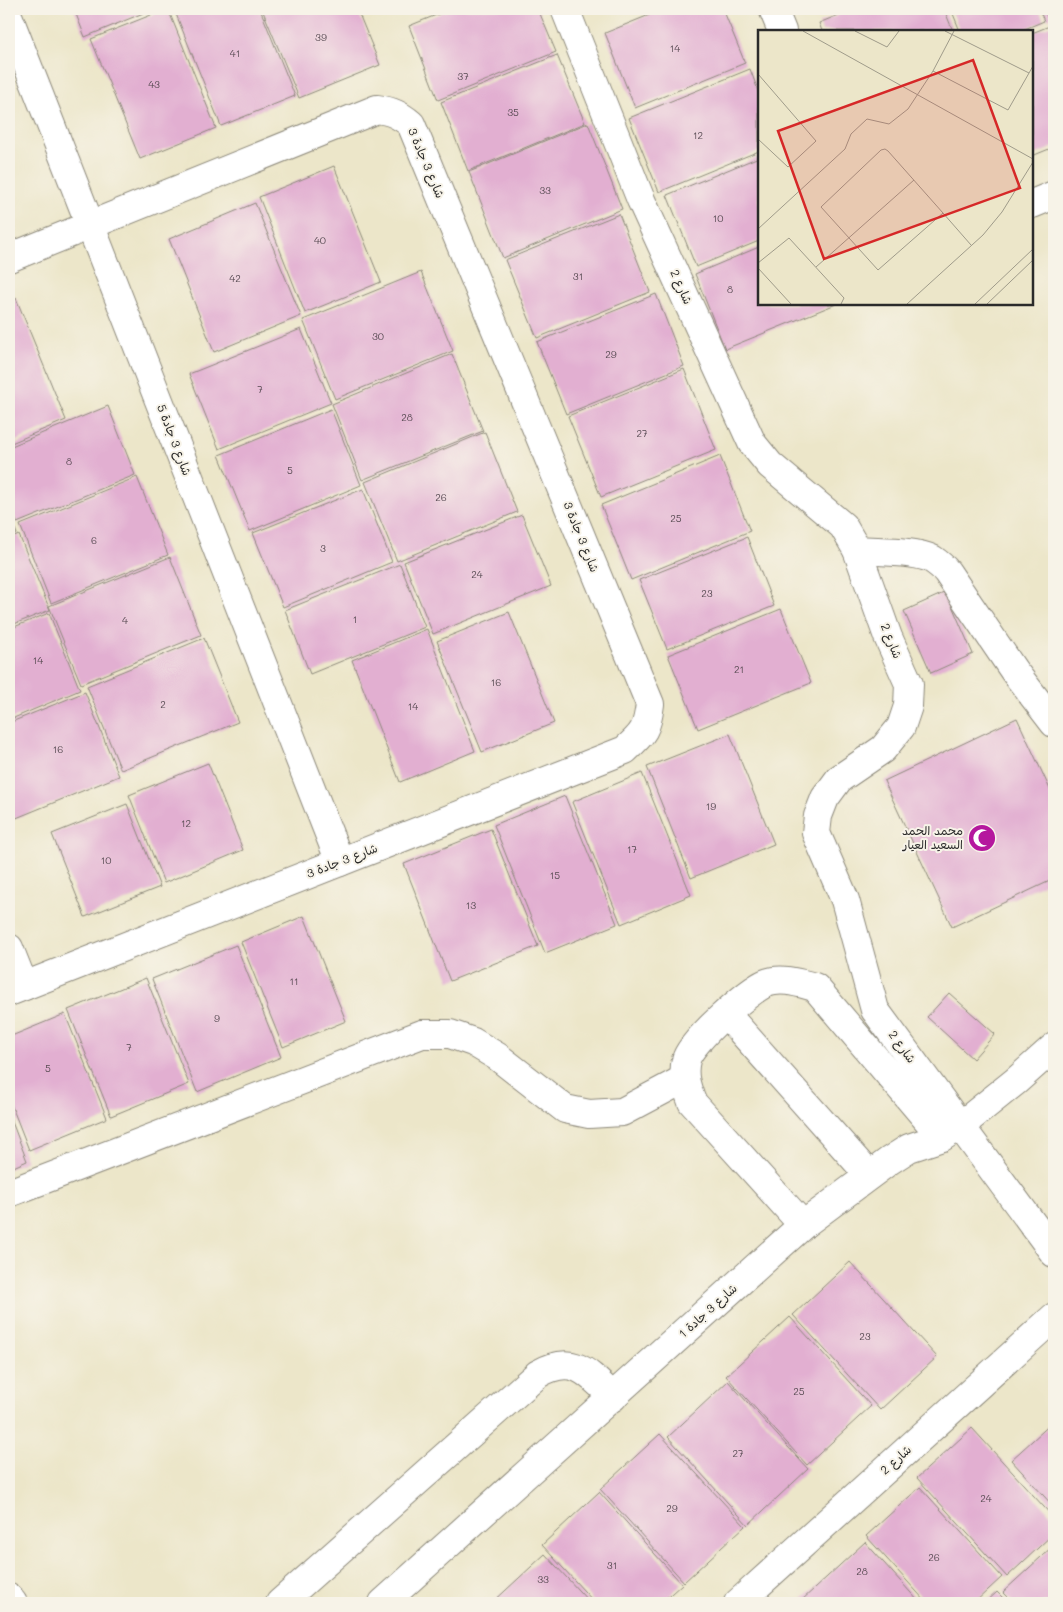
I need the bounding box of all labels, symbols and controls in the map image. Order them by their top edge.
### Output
house number: 39 [315,30,327,44]
inset map [758,30,1033,305]
house number: 14 [670,41,680,55]
house number: 41 [230,46,240,60]
house number: 37 [457,69,469,83]
house number: 43 [148,77,160,91]
house number: 35 [507,105,519,119]
street label: شارع 3 جادة 3 [403,125,449,201]
house number: 12 [693,128,703,142]
house number: 33 [539,183,551,197]
house number: 10 [713,211,723,225]
house number: 40 [314,233,326,247]
street label: شارع 2 [665,267,697,307]
house number: 31 [573,269,583,283]
house number: 42 [229,271,241,285]
house number: 8 [727,282,733,296]
house number: 30 [372,329,384,343]
house number: 29 [605,347,617,361]
house number: 7 [257,382,263,396]
street label: شارع 3 جادة 5 [152,402,196,478]
house number: 28 [401,410,413,424]
house number: 27 [636,426,648,440]
house number: 8 [66,454,72,468]
house number: 5 [287,463,293,477]
house number: 26 [435,490,447,504]
street label: شارع 3 جادة 3 [559,499,603,575]
house number: 25 [670,511,682,525]
house number: 6 [91,533,97,547]
house number: 3 [320,541,326,555]
house number: 24 [471,567,483,581]
house number: 23 [701,586,713,600]
house number: 1 [353,612,357,626]
house number: 4 [122,613,128,627]
street label: شارع 2 [876,621,906,661]
house number: 14 [33,653,43,667]
house number: 21 [734,662,744,676]
house number: 16 [491,675,501,689]
house number: 2 [160,697,166,711]
house number: 14 [408,699,418,713]
house number: 16 [53,742,63,756]
house number: 19 [706,799,716,813]
house number: 12 [181,816,191,830]
place label: محمد الحمد السعيد العيار [902,822,963,852]
mosque icon: محمد الحمد السعيد العيار [967,823,997,853]
street label: شارع 3 جادة 3 [304,839,380,883]
house number: 17 [627,842,637,856]
house number: 10 [101,853,111,867]
house number: 15 [550,868,560,882]
house number: 13 [466,898,476,912]
house number: 11 [290,974,298,988]
house number: 9 [214,1011,220,1025]
street label: شارع 2 [884,1027,920,1067]
house number: 7 [126,1040,132,1054]
house number: 5 [45,1061,51,1075]
street label: شارع 3 جادة 1 [675,1280,741,1342]
house number: 23 [859,1329,871,1343]
house number: 25 [793,1384,805,1398]
street label: شارع 2 [876,1441,916,1479]
house number: 27 [732,1446,744,1460]
house number: 24 [980,1491,992,1505]
house number: 29 [666,1501,678,1515]
house number: 26 [928,1550,940,1564]
house number: 31 [607,1558,617,1572]
house number: 28 [856,1564,868,1578]
house number: 33 [537,1572,549,1586]

